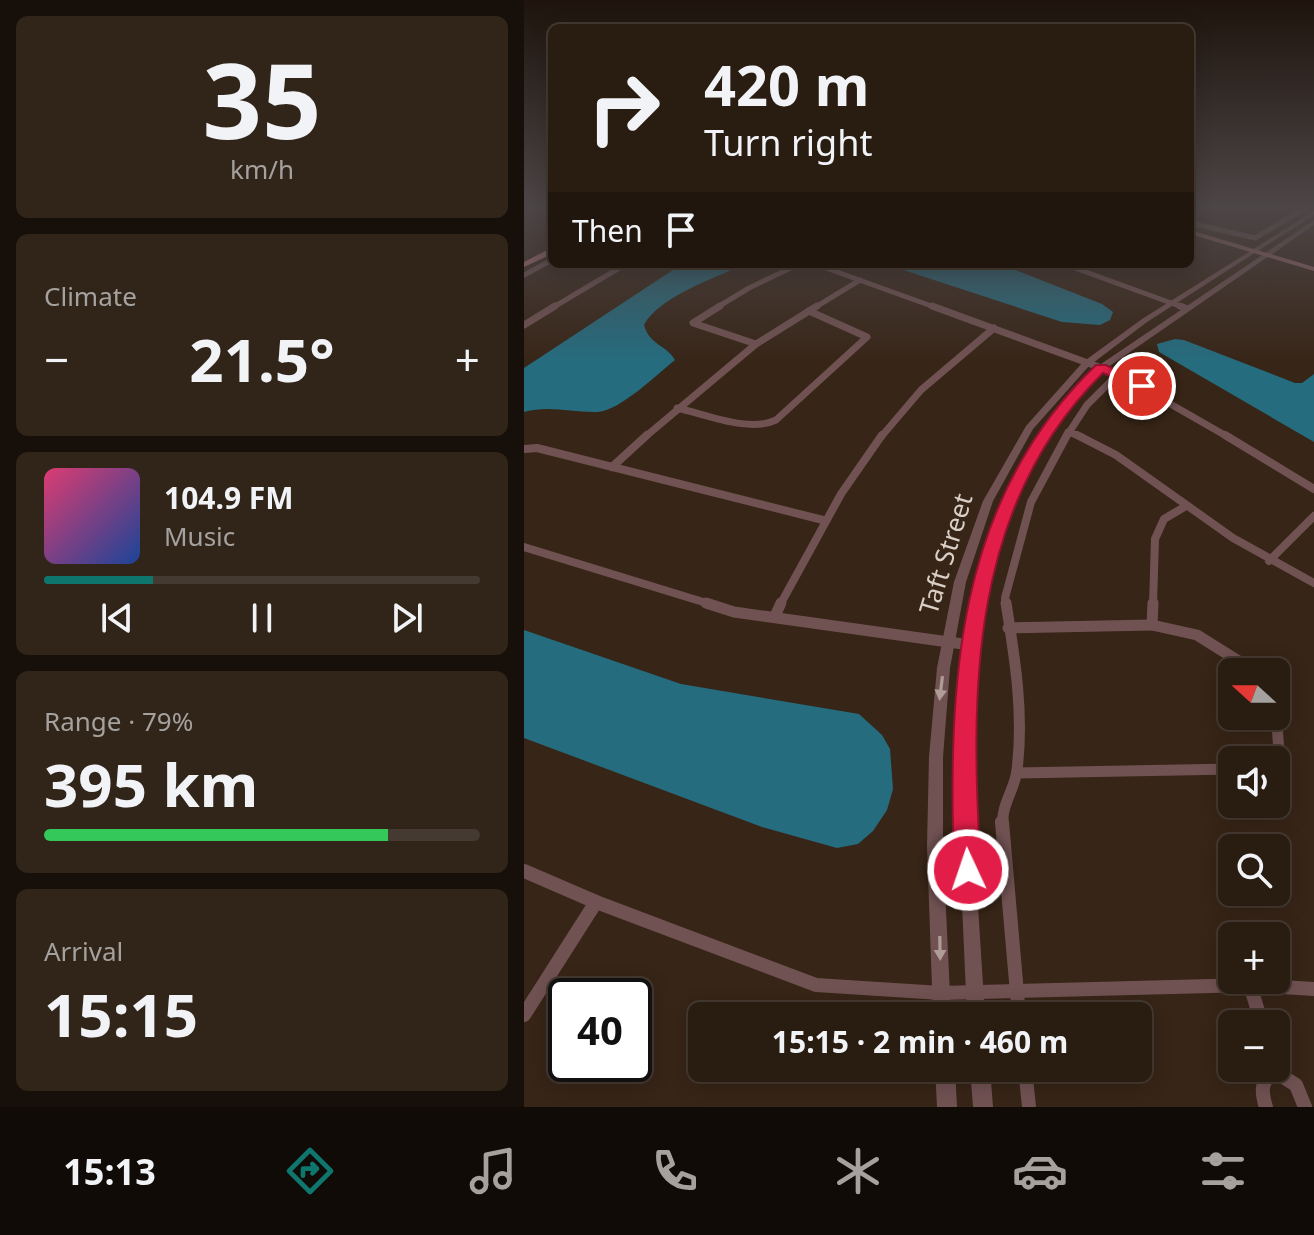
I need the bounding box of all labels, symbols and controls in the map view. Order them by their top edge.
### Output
text: 35 [203,28,321,169]
text: 420 m [704,46,869,122]
icon: right [572,56,676,160]
text: Turn right [704,118,872,167]
text: km/h [230,151,294,187]
icon: arrive [659,208,703,252]
text: Then [572,210,643,251]
text: Climate [44,278,137,314]
text: 21.5° [189,318,335,400]
text: − [44,329,69,389]
text: + [455,329,480,389]
pin [1108,352,1176,420]
icon: arrive [1120,364,1164,408]
text: 104.9 FM [164,477,294,518]
street label: Taft Street [910,489,980,619]
text: Music [164,518,235,554]
icon: previous [95,596,139,640]
icon: pause [240,596,284,640]
icon: next [385,596,429,640]
north arrow [1218,658,1290,730]
map controls [1218,658,1290,1082]
one-way arrow [934,676,947,701]
text: Range · 79% [44,703,193,739]
text: 395 km [44,743,258,825]
button: sound [1218,746,1290,818]
position arrow [926,828,1010,912]
button: search [1218,834,1290,906]
button: + [1218,922,1290,994]
text: Arrival [44,933,123,969]
one-way arrow [933,936,946,961]
text: 15:15 [44,973,198,1055]
speed limit sign: 40 [548,978,652,1082]
button: − [1218,1010,1290,1082]
text: 15:15 · 2 min · 460 m [772,1021,1068,1062]
icon: directions [282,1143,338,1199]
icon: music [465,1143,521,1199]
icon: phone [647,1143,703,1199]
icon: climate [830,1143,886,1199]
icon: car [1012,1143,1068,1199]
icon: filters [1195,1143,1251,1199]
text: 15:13 [63,1147,156,1196]

